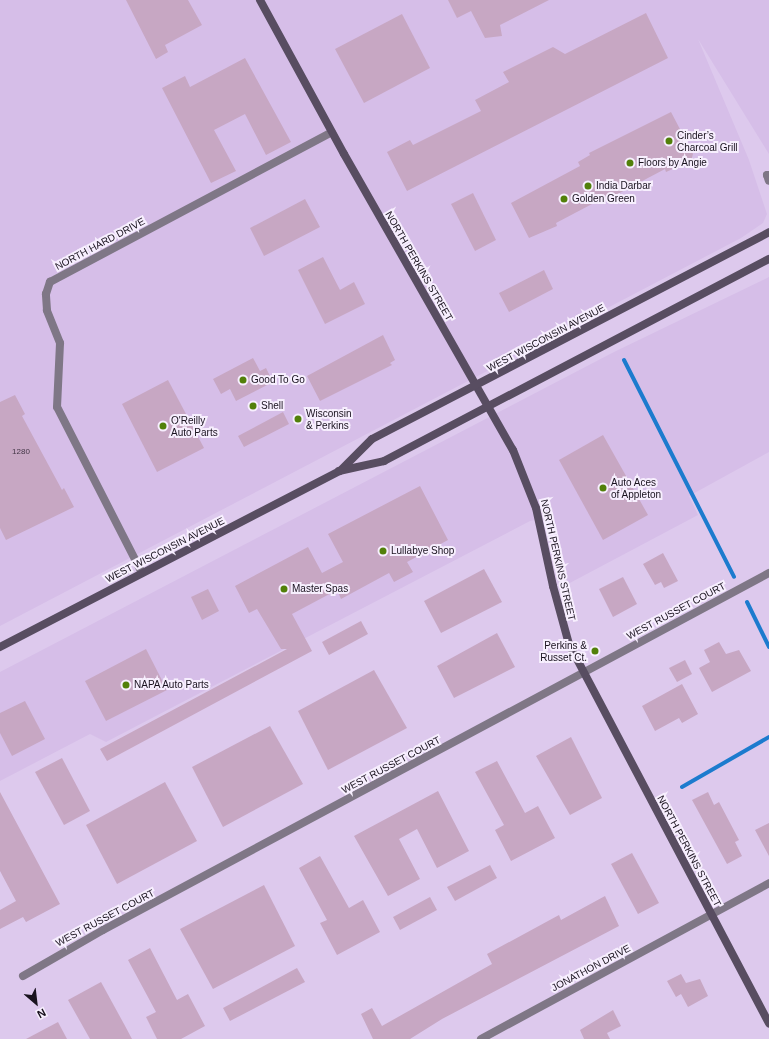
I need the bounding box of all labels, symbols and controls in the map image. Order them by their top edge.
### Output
place label: Cinder’s Charcoal Grill [677,129,738,152]
marker: Cinder’s Charcoal Grill [664,136,674,146]
place label: Floors by Angie [638,157,707,169]
marker: Floors by Angie [625,158,635,168]
place label: India Darbar [596,180,651,192]
marker: India Darbar [583,181,593,191]
place label: Golden Green [572,193,635,205]
marker: Golden Green [559,194,569,204]
street label: NORTH PERKINS STREET [383,209,455,323]
street label: NORTH HARD DRIVE [53,215,147,273]
street label: WEST WISCONSIN AVENUE [485,302,607,374]
place label: Good To Go [251,374,305,386]
marker: Good To Go [238,375,248,385]
place label: Shell [261,400,283,412]
marker: Shell [248,401,258,411]
place label: Wisconsin & Perkins [306,407,352,430]
place label: O'Reilly Auto Parts [171,414,218,438]
marker: Wisconsin & Perkins [293,414,303,424]
marker: O'Reilly Auto Parts [158,421,168,431]
house number: 1280 [12,447,30,457]
place label: Auto Aces of Appleton [611,476,662,500]
marker: Auto Aces of Appleton [598,483,608,493]
street label: NORTH PERKINS STREET [538,498,578,622]
street label: WEST WISCONSIN AVENUE [103,515,227,585]
place label: Lullabye Shop [391,545,454,557]
marker: Lullabye Shop [378,546,388,556]
street label: WEST RUSSET COURT [624,580,728,642]
place label: Master Spas [292,583,348,595]
marker: Master Spas [279,584,289,594]
place label: Perkins & Russet Ct. [540,639,587,662]
marker: Perkins & Russet Ct. [590,646,600,656]
place label: NAPA Auto Parts [134,679,210,691]
marker: NAPA Auto Parts [121,680,131,690]
street label: WEST RUSSET COURT [339,734,443,796]
street label: NORTH PERKINS STREET [655,793,723,909]
street label: WEST RUSSET COURT [53,887,157,949]
street label: JONATHON DRIVE [550,942,632,994]
north arrow [16,983,56,1023]
text: N [35,1006,48,1021]

